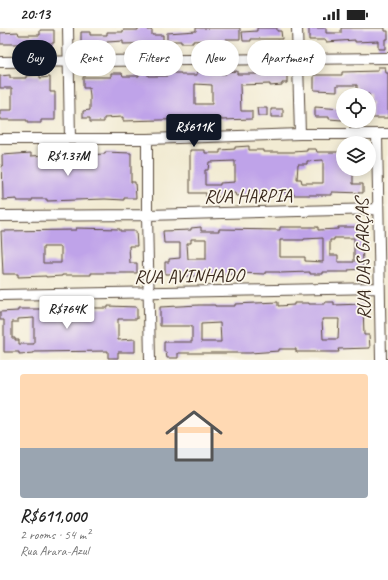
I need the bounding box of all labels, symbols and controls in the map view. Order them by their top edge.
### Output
text: 20:13 [20,5,50,24]
chip: Buy [12,40,57,76]
chip: Rent [65,40,116,76]
chip: Filters [124,40,183,76]
chip: New [191,40,239,76]
chip: Apartment [247,40,326,76]
map controls [336,88,376,176]
button: locate [336,88,376,128]
pin: R$611K [161,114,227,148]
text: R$611K [175,119,213,135]
button: layers [336,136,376,176]
pin: R$1.37M [31,143,105,177]
text: R$1.37M [47,148,89,164]
street label: RUA HARPIA [204,183,293,209]
street label: RUA DAS GARÇAS [350,194,376,320]
street label: RUA AVINHADO [134,263,247,289]
pin: R$764K [34,296,100,330]
text: R$764K [48,301,86,317]
icon: home [158,400,230,472]
text: R$611,000 [20,506,87,527]
text: 2 rooms · 54 m² [20,527,90,543]
text: Rua Arara-Azul [20,543,89,559]

